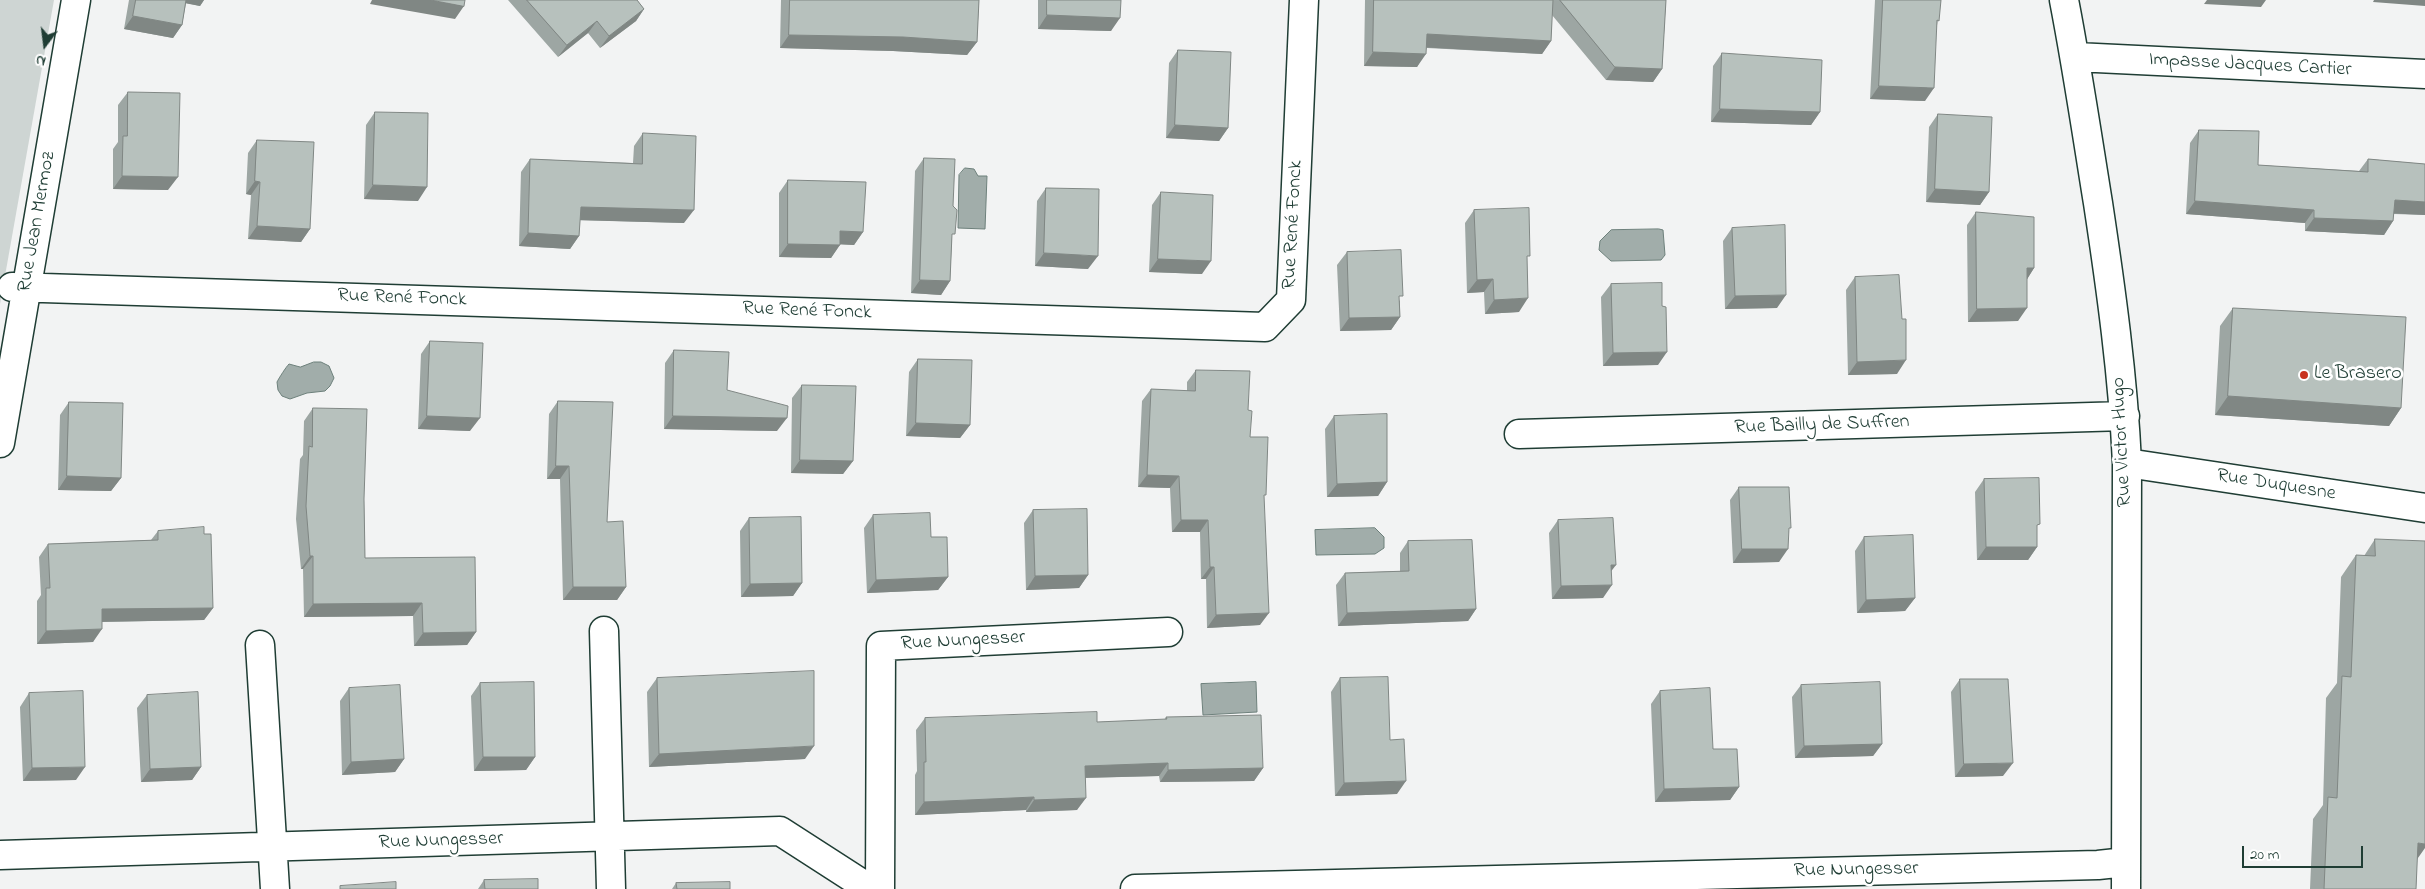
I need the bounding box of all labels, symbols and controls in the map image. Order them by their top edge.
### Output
north arrow [20,20,70,70]
text: N [34,49,48,71]
street label: Impasse Jacques Cartier [2148,49,2352,83]
street label: Rue Jean Mermoz [14,150,62,294]
street label: Rue René Fonck [1279,160,1309,290]
street label: Rue René Fonck [337,285,467,313]
street label: Rue René Fonck [742,298,872,326]
place label: Le Brasero [2314,363,2402,387]
marker: Le Brasero [2298,369,2310,381]
street label: Rue Victor Hugo [2108,376,2138,508]
street label: Rue Bailly de Suffren [1734,411,1910,441]
street label: Rue Duquesne [2215,465,2337,507]
street label: Rue Nungesser [900,627,1026,657]
street label: Rue Nungesser [378,828,504,856]
scale bar [2245,836,2366,868]
text: 20 m [2250,844,2279,866]
street label: Rue Nungesser [1793,858,1919,884]

